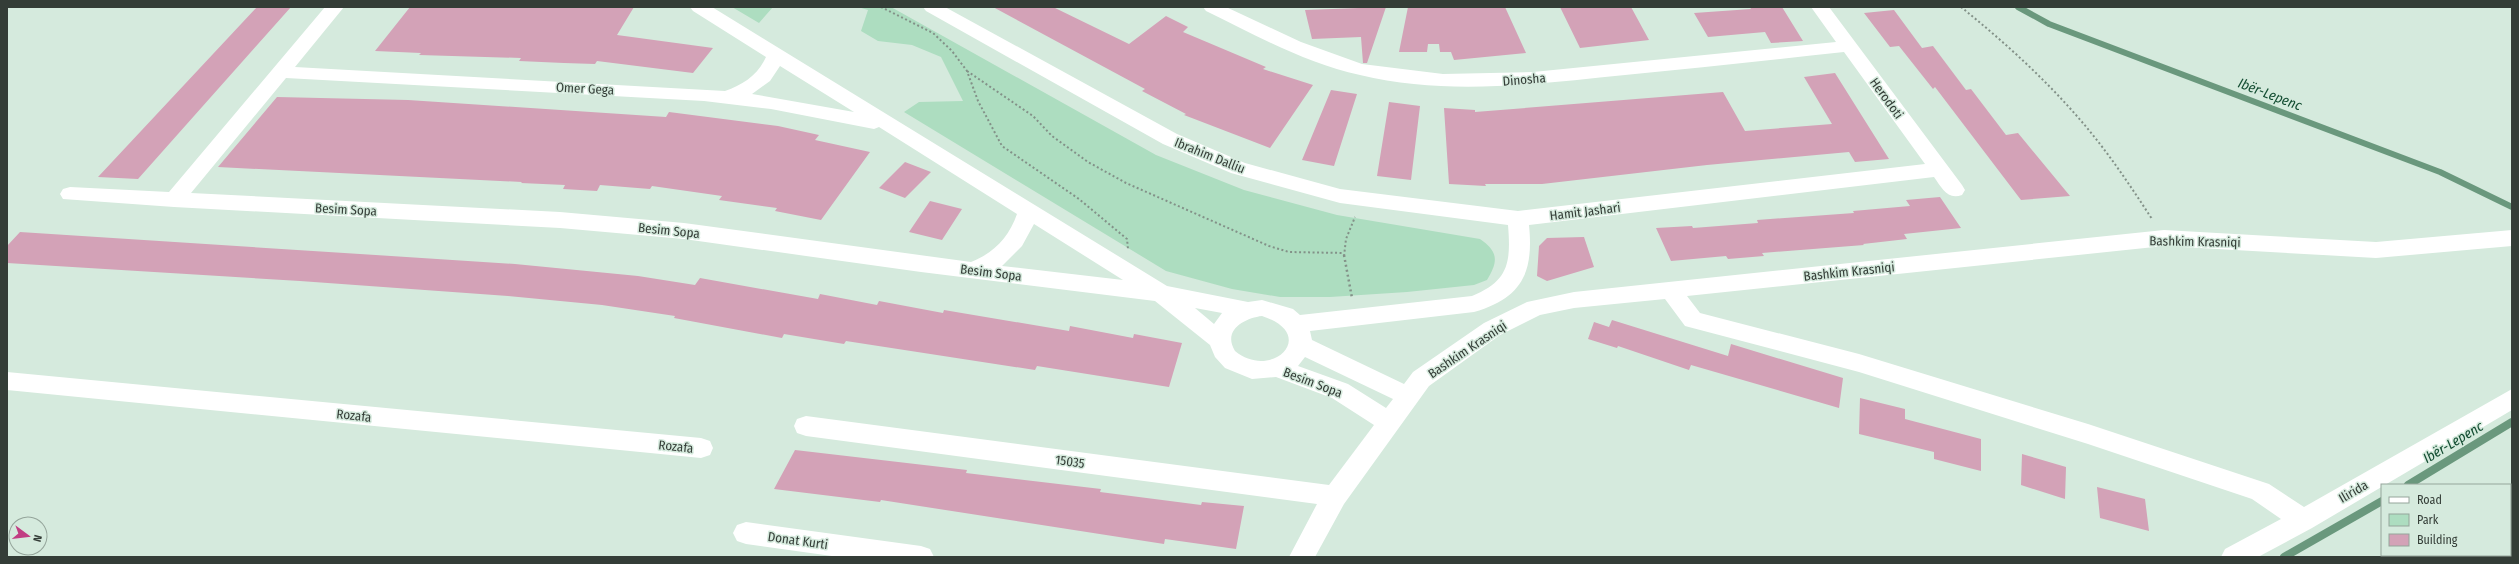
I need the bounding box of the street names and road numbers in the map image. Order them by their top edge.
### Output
street label: Dinosha [1502,70,1546,89]
street label: Herodoti [1867,75,1906,122]
street label: Omer Gega [555,79,614,98]
street label: Ibrahim Dalliu [1172,135,1247,176]
street label: Besim Sopa [315,200,377,219]
street label: Hamit Jashari [1549,200,1621,223]
street label: Besim Sopa [637,220,700,241]
street label: Bashkim Krasniqi [2149,233,2241,250]
street label: Bashkim Krasniqi [1803,259,1895,284]
street label: Besim Sopa [959,261,1023,284]
street label: Bashkim Krasniqi [1425,318,1509,381]
street label: Besim Sopa [1281,364,1344,401]
street label: Rozafa [336,406,372,425]
street label: Rozafa [658,437,694,456]
street label: 15035 [1054,452,1086,471]
street label: Ilirida [2336,477,2371,506]
street label: Donat Kurti [767,529,829,552]

